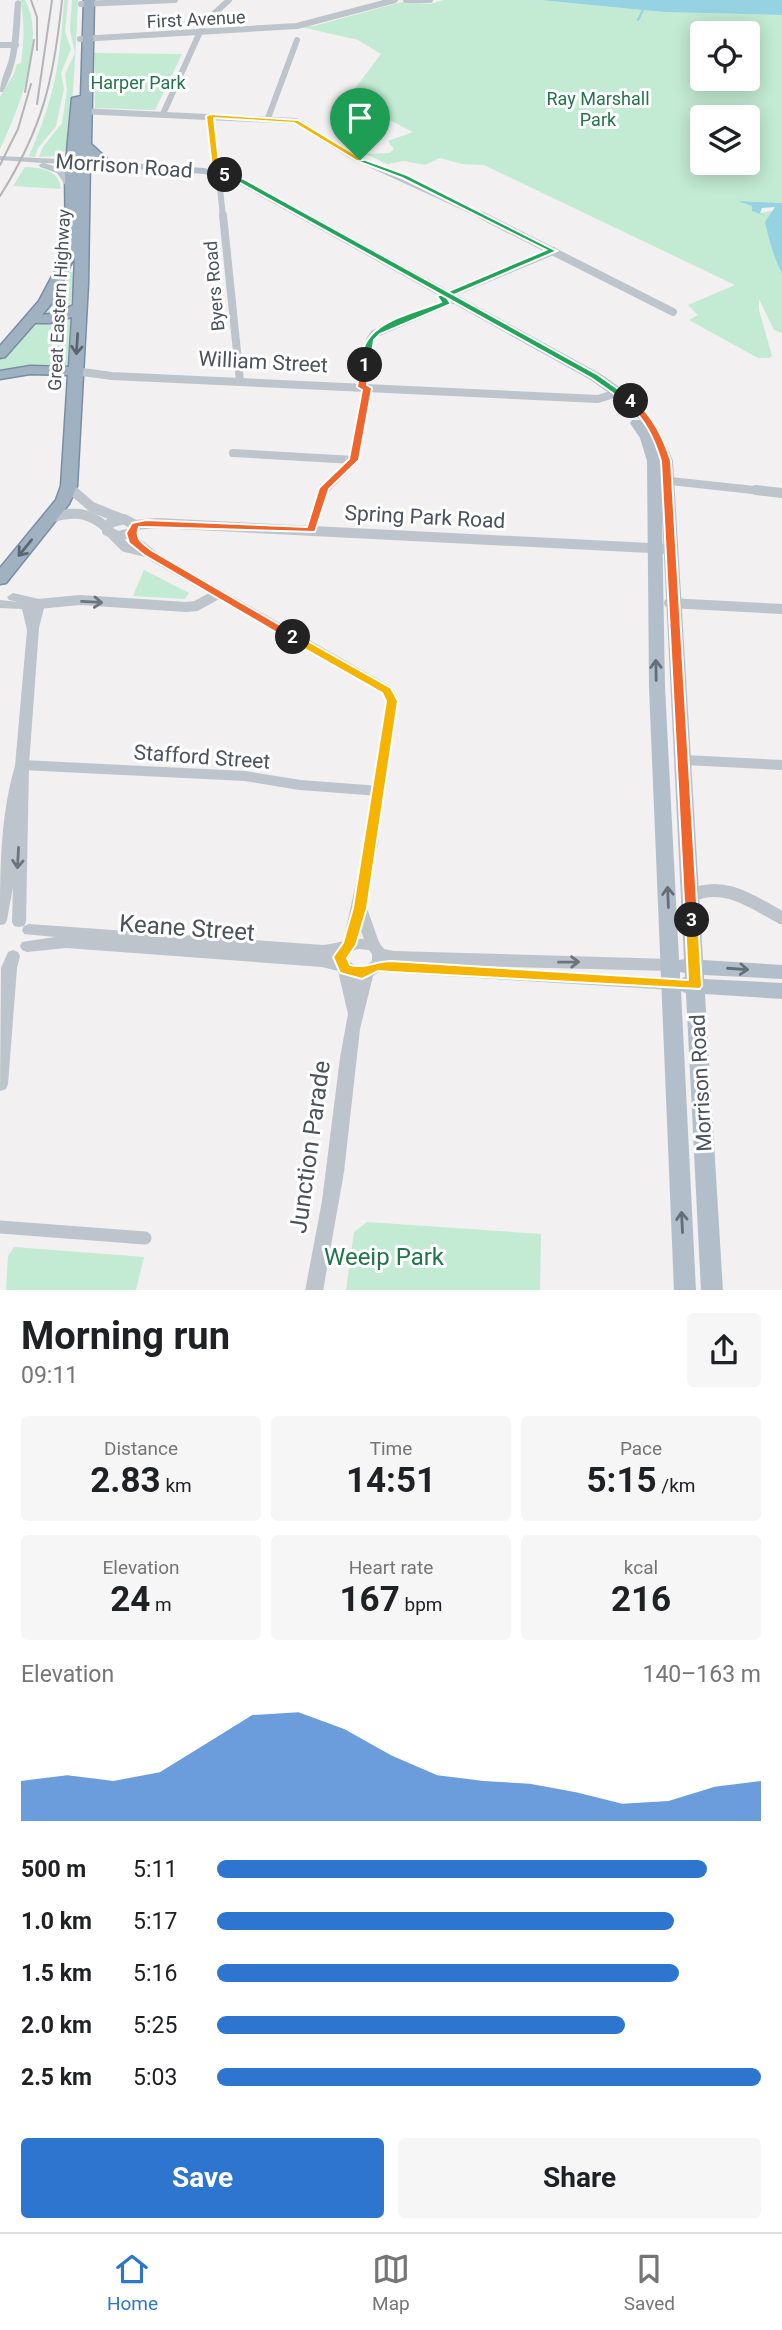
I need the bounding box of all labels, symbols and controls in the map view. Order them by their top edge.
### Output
street label: First Avenue [146,6,246,32]
map controls [690,21,760,175]
button: locate [690,21,760,91]
park label: Harper Park [90,72,186,93]
pin [330,88,390,160]
park label: Ray Marshall Park [546,88,650,130]
icon: arrive [341,99,379,137]
button: layers [690,105,760,175]
street label: Morrison Road [55,149,193,183]
pin: 5 [208,158,243,192]
text: 5 [219,163,230,186]
street label: Great Eastern Highway [44,208,74,391]
street label: Byers Road [200,240,228,332]
one-way arrow [70,332,83,355]
street label: William Street [198,347,328,377]
pin: 1 [348,348,382,382]
text: 1 [359,353,370,376]
pin: 4 [614,384,648,418]
text: 4 [625,389,636,412]
street label: Spring Park Road [344,501,506,533]
one-way arrow [17,539,32,557]
one-way arrow [80,596,103,609]
pin: 2 [276,620,310,654]
text: 2 [287,625,298,648]
one-way arrow [650,658,663,681]
street label: Stafford Street [133,740,271,774]
one-way arrow [12,846,25,869]
one-way arrow [662,886,675,909]
pin: 3 [674,902,710,937]
text: 3 [686,908,697,931]
street label: Keane Street [118,909,256,947]
one-way arrow [557,956,580,969]
one-way arrow [726,963,749,976]
street label: Morrison Road [685,1014,717,1152]
street label: Junction Parade [284,1059,336,1235]
one-way arrow [676,1211,689,1234]
park label: Weeip Park [324,1243,445,1271]
button: share [687,1313,761,1387]
text: Morning run [21,1314,230,1358]
text: 09:11 [21,1362,78,1389]
text: Distance [104,1437,178,1460]
text: Time [370,1437,412,1460]
text: Pace [620,1437,662,1460]
text: 2.83 [90,1460,161,1501]
text: 14:51 [346,1460,436,1501]
text: 5:15 [587,1460,657,1501]
text: km [161,1474,192,1497]
text: /km [657,1474,695,1497]
text: Elevation [103,1556,179,1579]
text: Heart rate [349,1556,433,1579]
text: kcal [624,1556,658,1579]
text: 24 [110,1579,150,1620]
text: 167 [340,1579,400,1620]
text: 216 [611,1579,671,1620]
text: m [150,1593,172,1616]
text: bpm [400,1593,442,1616]
text: Elevation [21,1661,114,1688]
text: 140–163 m [642,1661,761,1688]
text: 500 m [21,1856,86,1883]
text: 5:11 [133,1856,177,1883]
text: 1.0 km [21,1908,92,1935]
text: 5:17 [133,1908,177,1935]
text: 1.5 km [21,1960,92,1987]
text: 5:16 [133,1960,177,1987]
text: 2.0 km [21,2012,92,2039]
text: 5:25 [133,2012,177,2039]
text: 2.5 km [21,2064,92,2091]
text: 5:03 [133,2064,177,2091]
button: Save [21,2138,384,2218]
button: Share [398,2138,761,2218]
tab: Home [107,2250,158,2315]
tab: Map [372,2250,410,2315]
tab: Saved [624,2250,675,2315]

